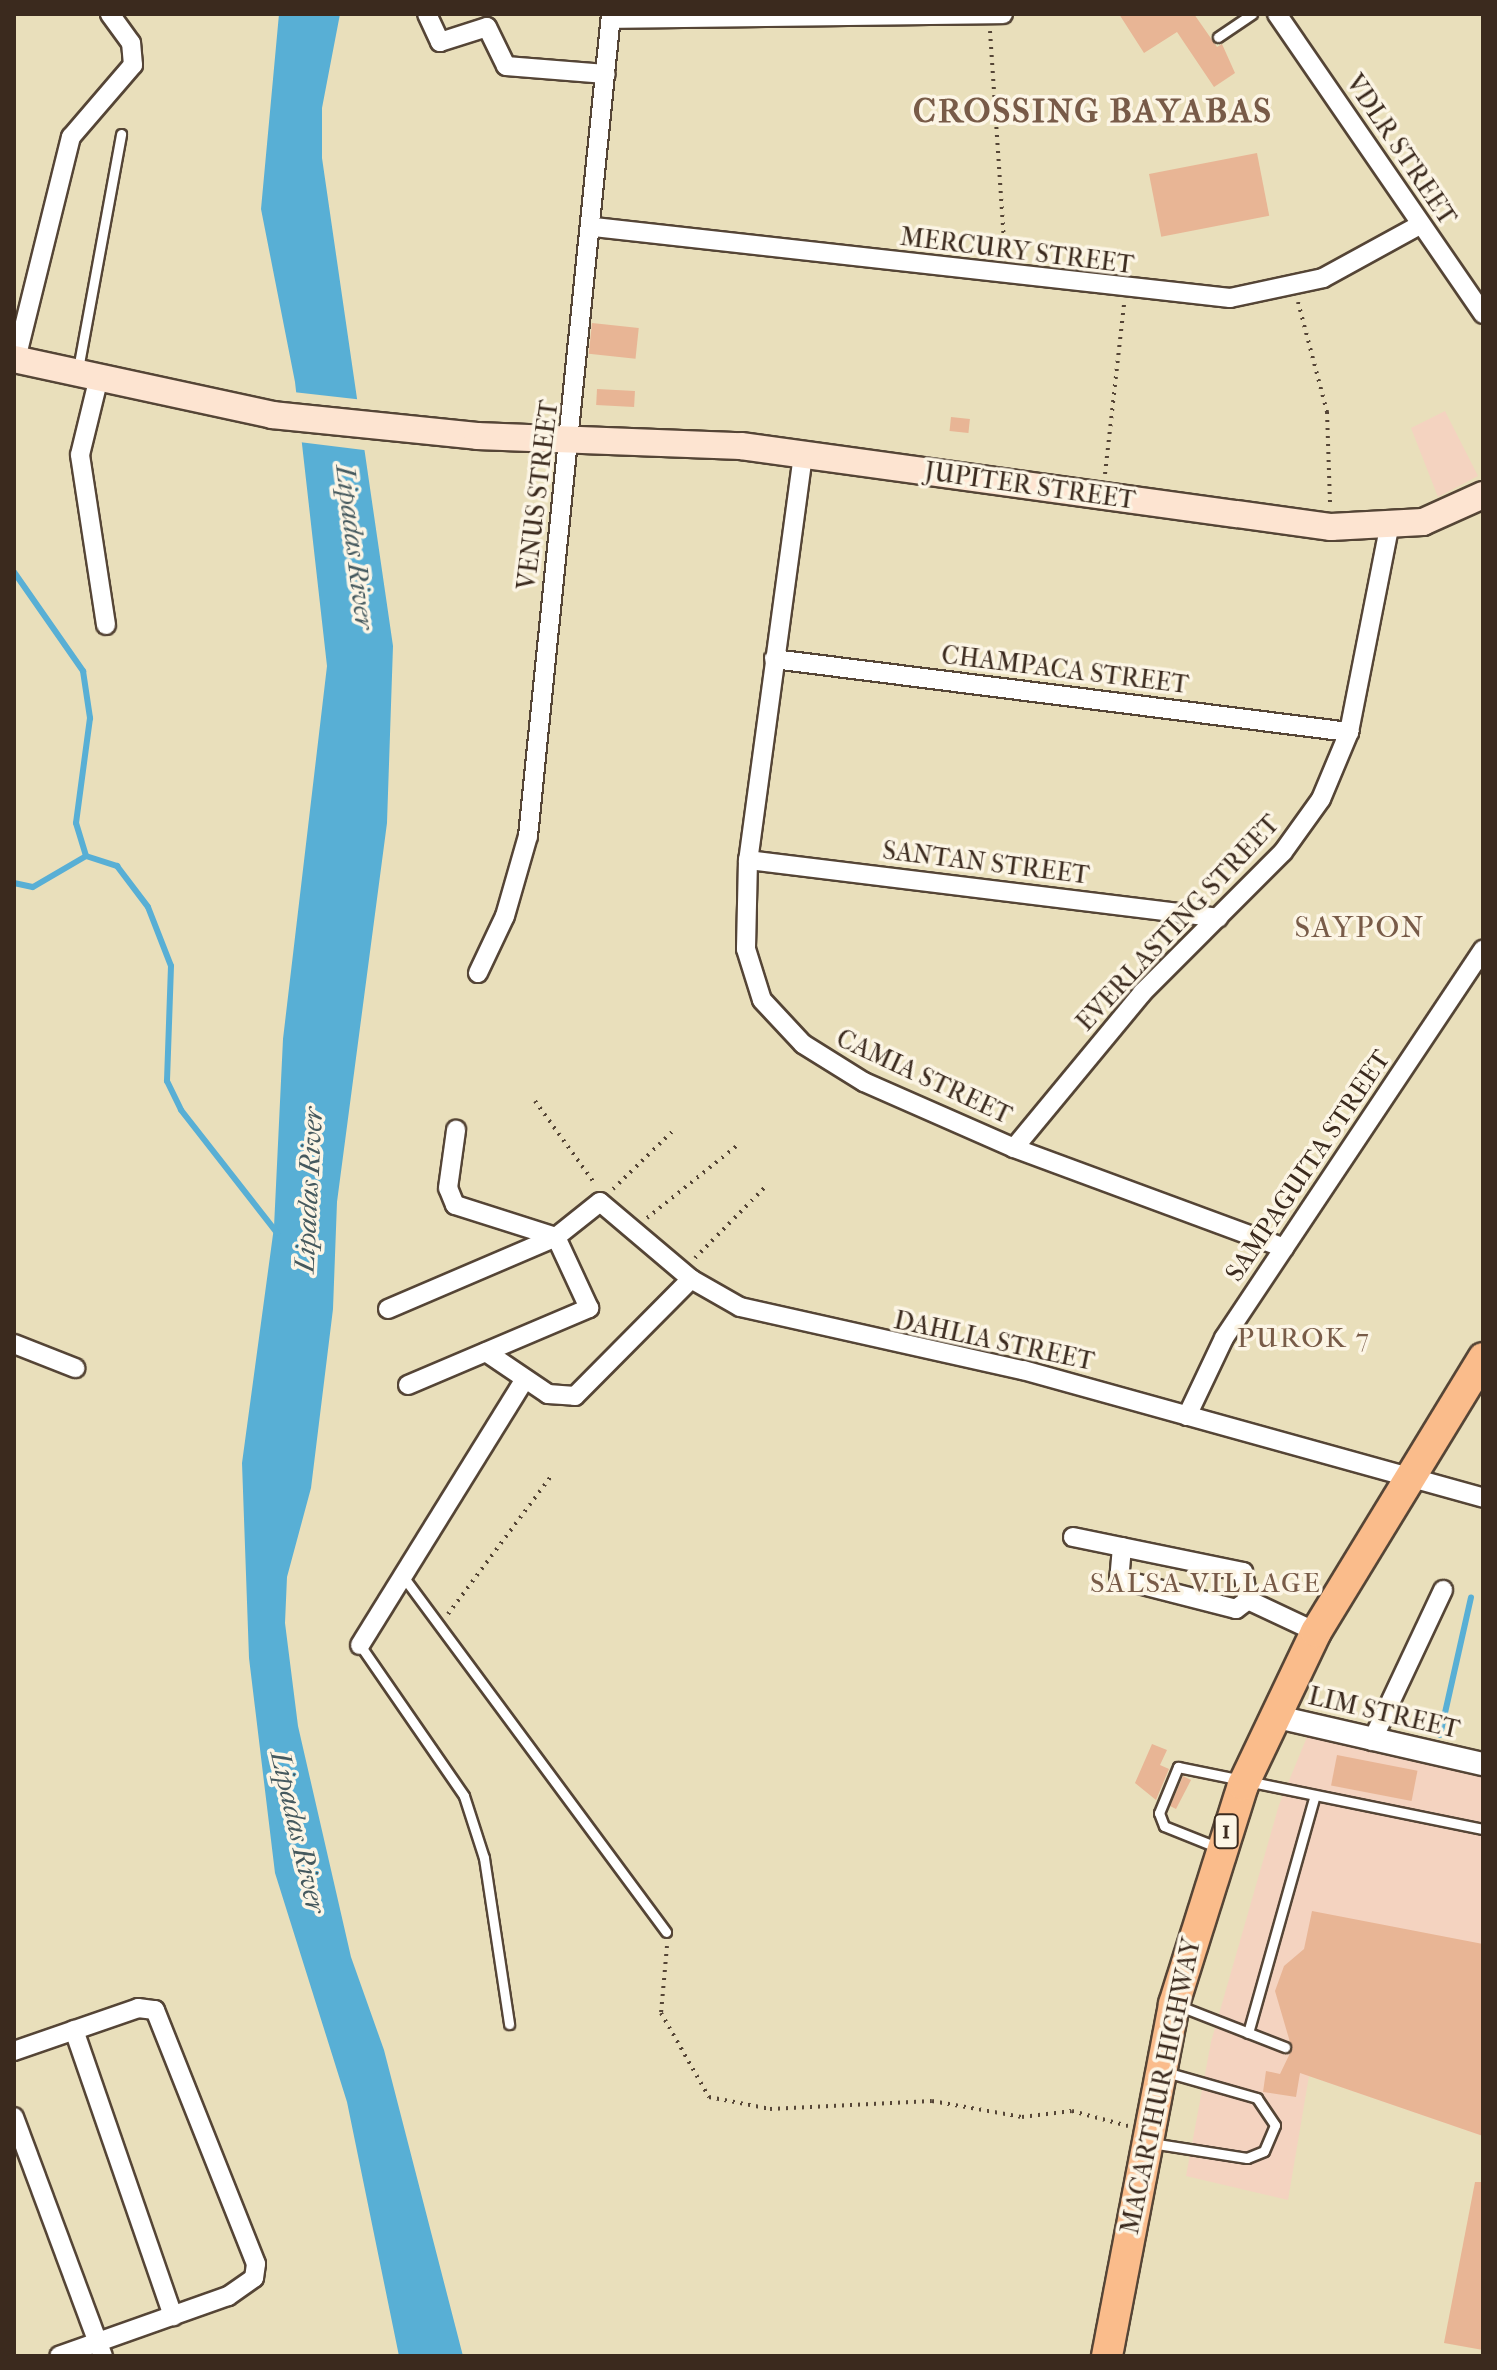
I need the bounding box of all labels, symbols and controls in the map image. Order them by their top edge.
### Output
street label: VDLR STREET [1339,68,1463,232]
district label: CROSSING BAYABAS [913,92,1273,132]
street label: MERCURY STREET [898,221,1136,281]
street label: VENUS STREET [511,398,565,592]
street label: JUPITER STREET [923,456,1137,516]
water label: Lipadas River [328,463,382,631]
street label: CHAMPACA STREET [940,639,1190,701]
street label: EVERLASTING STREET [1070,808,1286,1038]
street label: SANTAN STREET [881,835,1091,891]
district label: SAYPON [1294,910,1426,946]
street label: CAMIA STREET [831,1023,1017,1131]
street label: SAMPAGUITA STREET [1219,1044,1397,1288]
water label: Lipadas River [288,1107,330,1273]
street label: DAHLIA STREET [891,1305,1097,1377]
district label: PUROK 7 [1237,1321,1371,1355]
district label: SALSA VILLAGE [1090,1566,1322,1600]
street label: LIM STREET [1305,1680,1463,1746]
water label: Lipadas River [263,1748,333,1916]
road number: 1 [1212,1811,1240,1851]
street label: MACARTHUR HIGHWAY [1114,1935,1208,2237]

